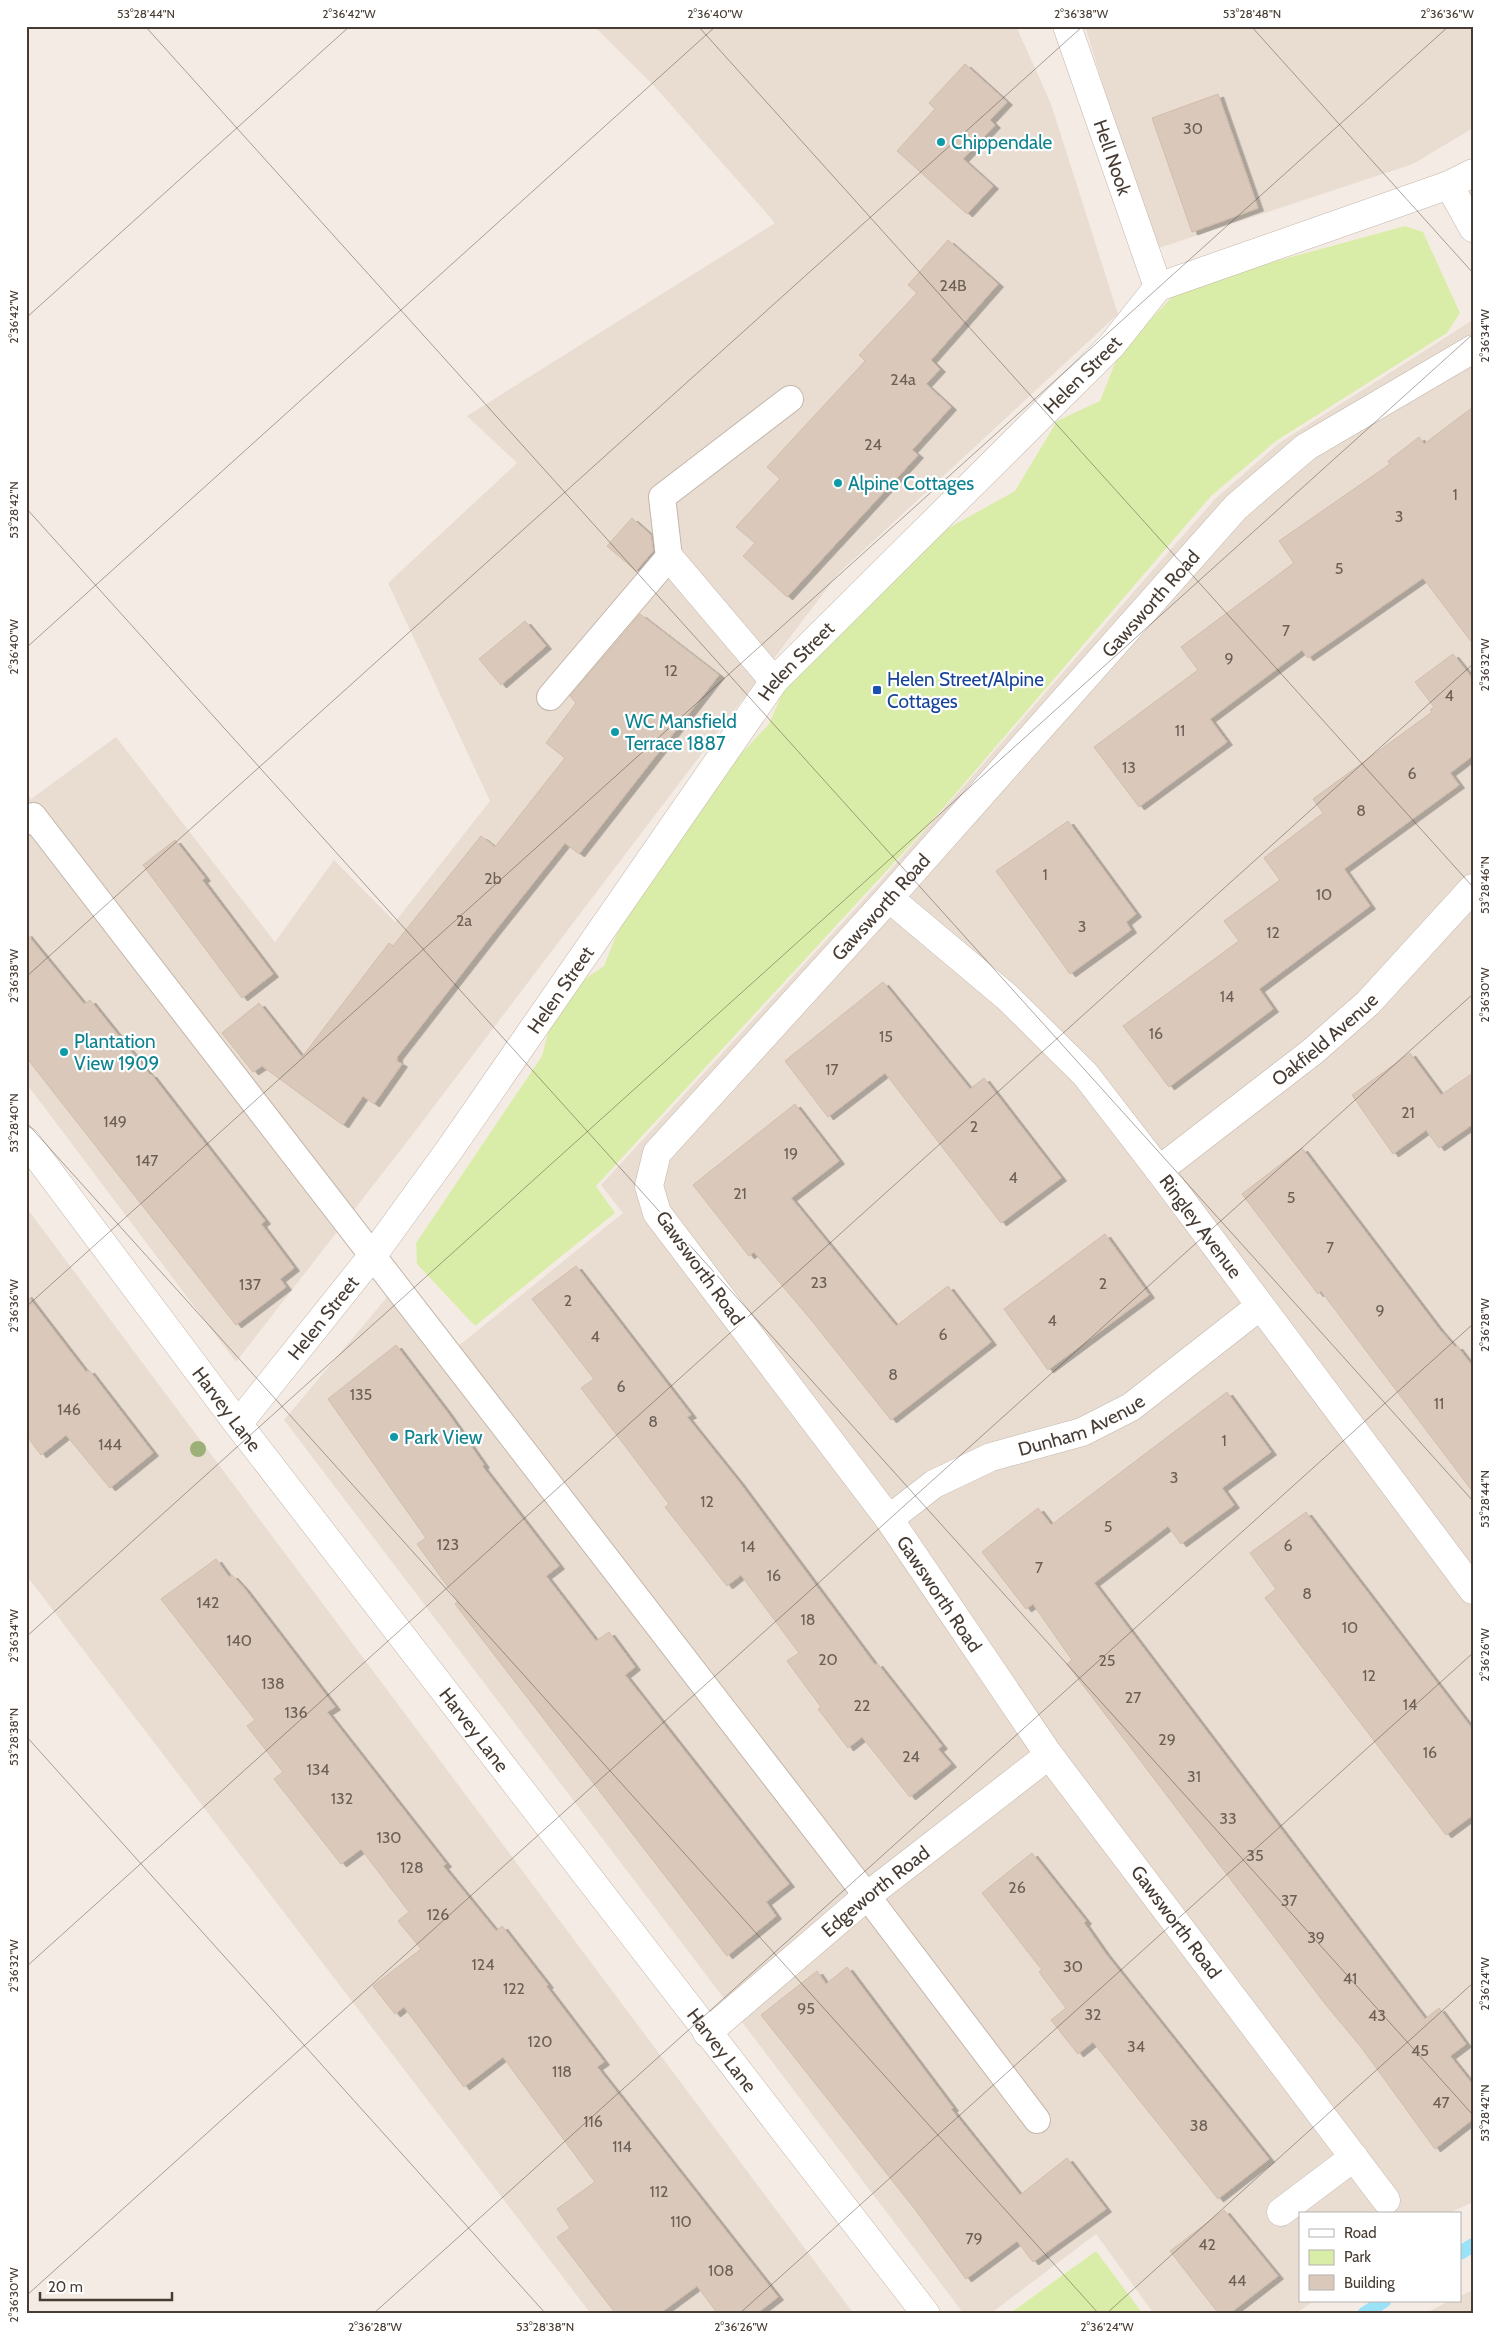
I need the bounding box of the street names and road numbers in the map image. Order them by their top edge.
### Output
street label: Hell Nook [1089,116,1137,199]
street label: Helen Street [1038,331,1127,418]
street label: Gawsworth Road [1097,545,1204,662]
street label: Helen Street [753,616,839,705]
street label: Gawsworth Road [827,849,935,965]
street label: Helen Street [522,941,599,1038]
street label: Oakfield Avenue [1267,988,1383,1090]
street label: Ringley Avenue [1155,1170,1247,1283]
street label: Gawsworth Road [651,1206,749,1330]
street label: Helen Street [282,1271,364,1364]
street label: Harvey Lane [188,1362,266,1456]
street label: Dunham Avenue [1015,1389,1149,1461]
street label: Gawsworth Road [892,1531,986,1657]
street label: Harvey Lane [435,1683,514,1777]
street label: Edgeworth Road [816,1841,934,1942]
street label: Gawsworth Road [1126,1861,1226,1983]
street label: Harvey Lane [682,2003,762,2097]

